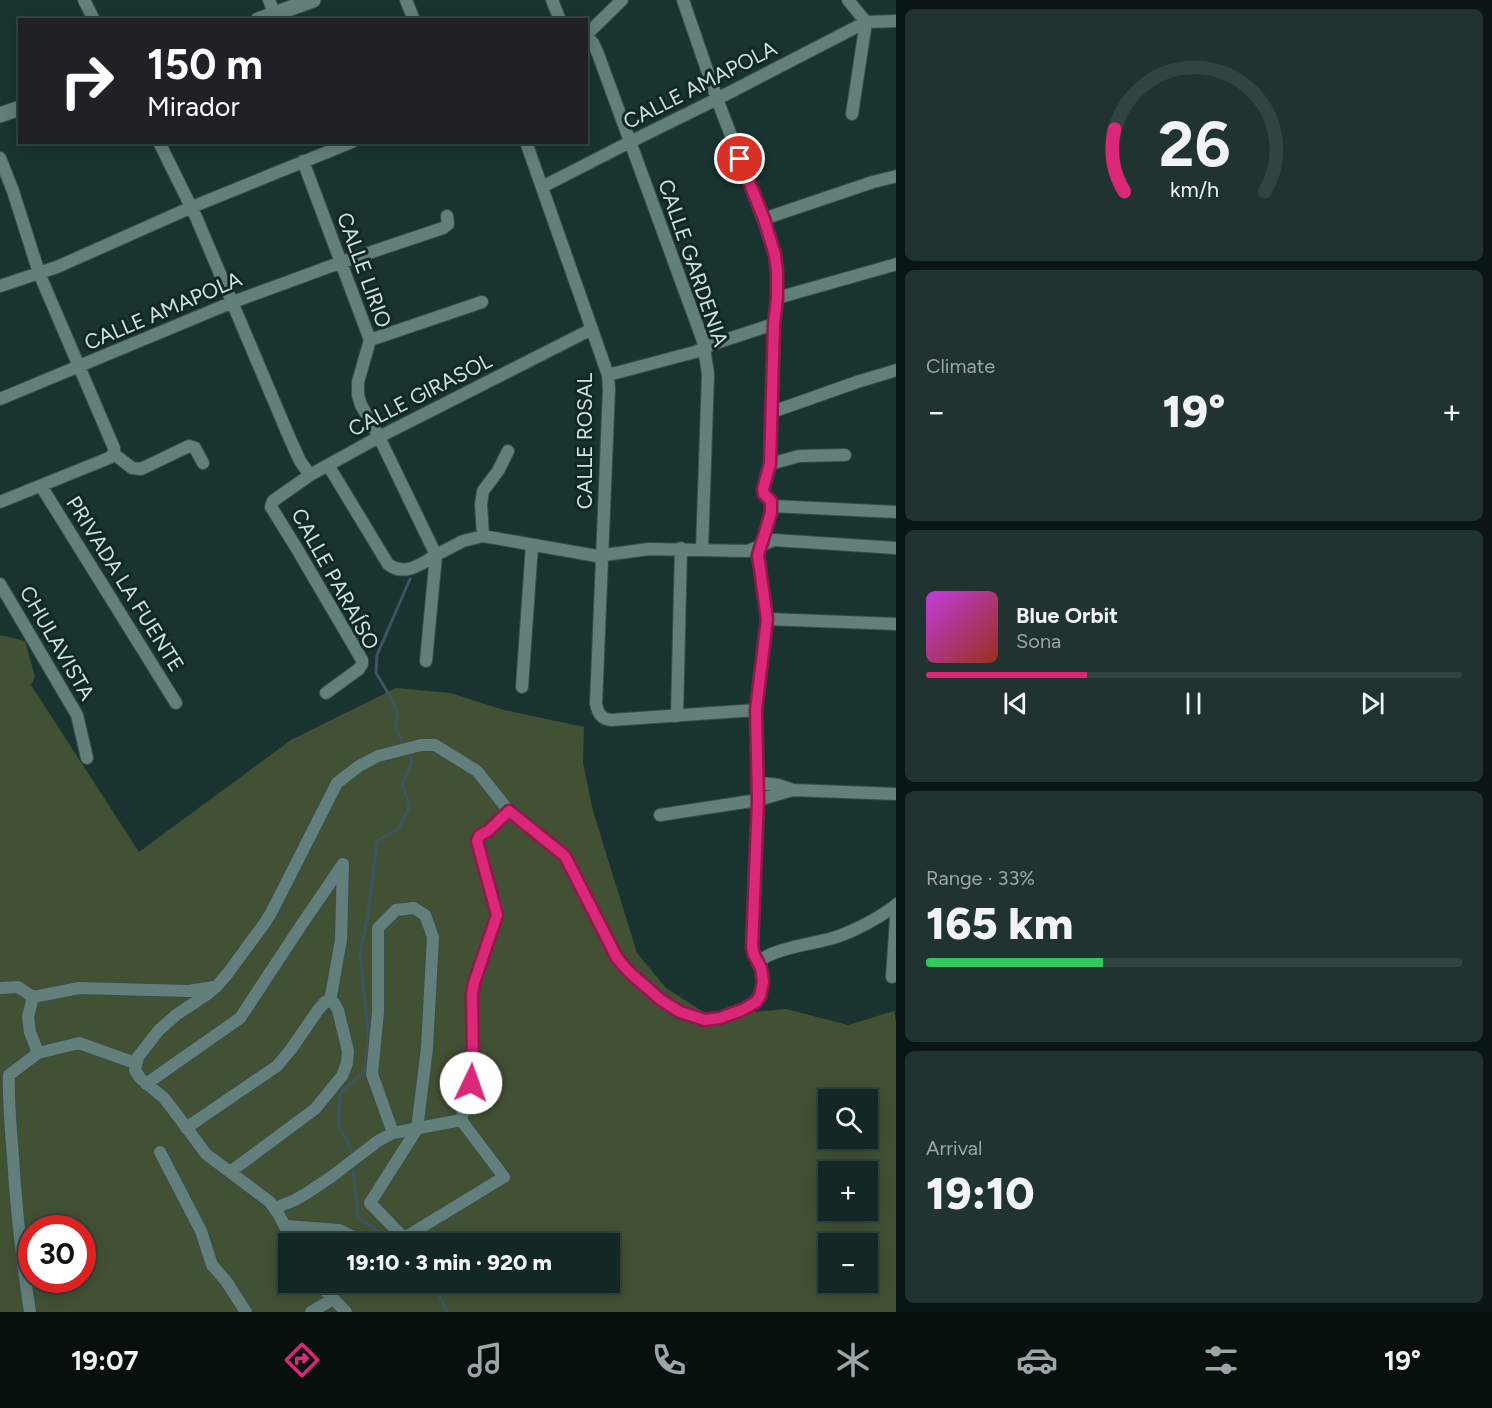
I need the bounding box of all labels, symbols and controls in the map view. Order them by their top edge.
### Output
street label: CALLE AMAPOLA [619,35,781,134]
text: 150 m [147,39,263,90]
icon: right [48,42,126,120]
text: Mirador [147,90,240,123]
text: 26 [1158,107,1230,182]
pin [714,133,765,184]
icon: arrive [723,142,756,175]
street label: CALLE GARDENIA [653,176,734,350]
text: km/h [1170,177,1218,202]
street label: CALLE LIRIO [332,209,397,331]
street label: CALLE AMAPOLA [80,266,245,355]
street label: CALLE GIRASOL [344,348,496,441]
text: Climate [926,354,995,378]
street label: CALLE ROSAL [572,373,597,509]
text: 19° [1163,384,1225,438]
text: − [926,392,947,431]
text: + [1441,392,1462,431]
street label: PRIVADA LA FUENTE [61,491,190,676]
street label: CALLE PARAÍSO [286,504,385,654]
street label: CHULAVISTA [15,581,100,704]
text: Blue Orbit [1016,602,1118,629]
text: Sona [1016,629,1061,653]
icon: previous [999,687,1032,720]
icon: pause [1177,687,1210,720]
icon: next [1356,687,1389,720]
text: Range · 33% [926,866,1035,890]
text: 165 km [926,896,1073,950]
position arrow [439,1051,503,1115]
map controls [818,1089,878,1293]
button: search [818,1089,878,1149]
text: Arrival [926,1136,982,1160]
button: + [818,1161,878,1221]
text: 19:10 [926,1166,1035,1220]
speed limit sign: 30 [18,1215,96,1293]
button: − [818,1233,878,1293]
text: 19:10 · 3 min · 920 m [346,1249,552,1276]
icon: directions [281,1339,323,1381]
icon: music [464,1339,506,1381]
icon: phone [648,1339,690,1381]
icon: climate [832,1339,874,1381]
icon: car [1016,1339,1058,1381]
icon: filters [1200,1339,1242,1381]
text: 19:07 [71,1344,139,1377]
text: 19° [1384,1344,1421,1377]

